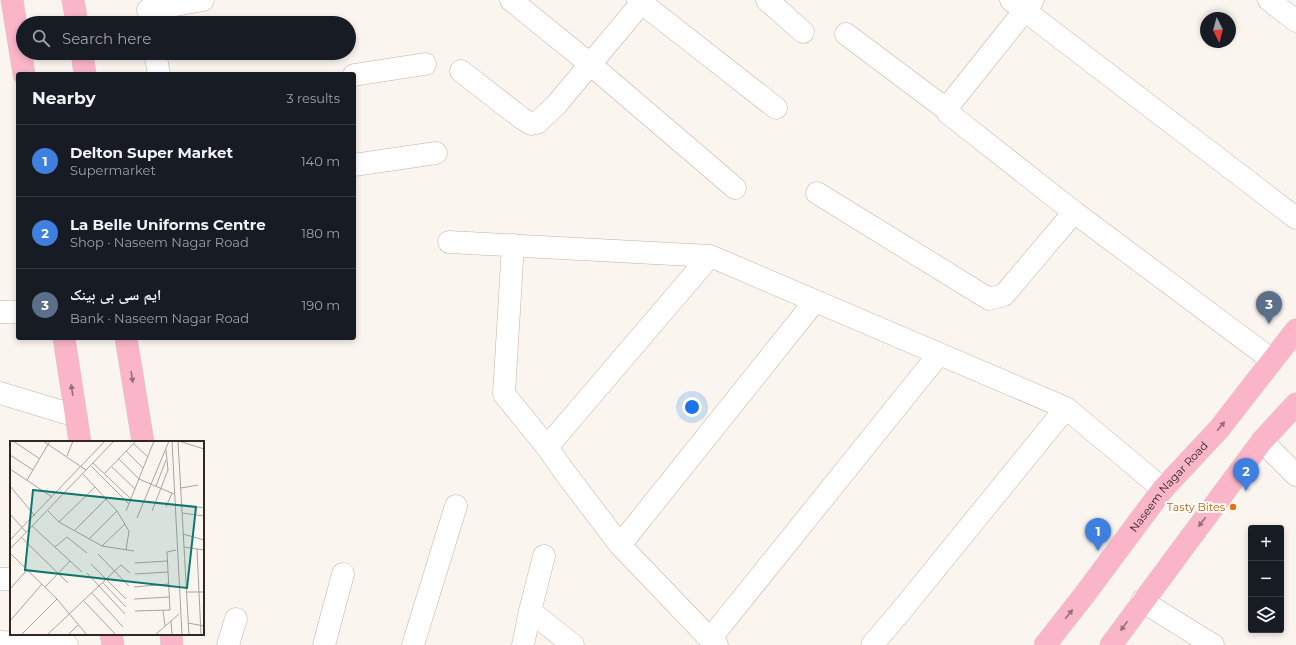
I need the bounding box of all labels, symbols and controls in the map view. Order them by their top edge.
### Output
north arrow [1200,12,1236,48]
search box [16,16,356,60]
icon: search [30,27,52,49]
text: Search here [62,29,151,48]
text: Nearby [32,88,96,108]
text: 3 results [286,90,340,106]
text: Delton Super Market [70,143,233,162]
text: 1 [42,153,48,169]
text: 140 m [301,153,340,169]
text: Supermarket [70,162,156,178]
text: La Belle Uniforms Centre [70,215,266,234]
text: 2 [41,225,49,241]
text: 180 m [301,225,340,241]
text: Shop · Naseem Nagar Road [70,234,249,250]
text: ایم سی بی بینک [70,285,161,304]
pin: 3 [1256,291,1282,324]
text: 3 [41,297,49,313]
text: 190 m [302,297,340,313]
text: Bank · Naseem Nagar Road [70,310,249,326]
one-way arrow [130,370,136,383]
one-way arrow [69,384,75,396]
your location [682,397,702,417]
one-way arrow [1216,421,1225,432]
street label: Naseem Nagar Road [1127,439,1211,535]
inset map [10,441,204,635]
pin: 2 [1233,458,1259,491]
place label: Tasty Bites [1167,500,1226,514]
marker: Tasty Bites [1228,502,1238,512]
one-way arrow [1198,517,1206,527]
pin: 1 [1085,518,1111,551]
map controls [1248,525,1284,633]
button: + [1248,525,1284,561]
button: − [1248,561,1284,597]
button: layers [1248,597,1284,633]
one-way arrow [1065,609,1073,620]
one-way arrow [1120,621,1128,632]

